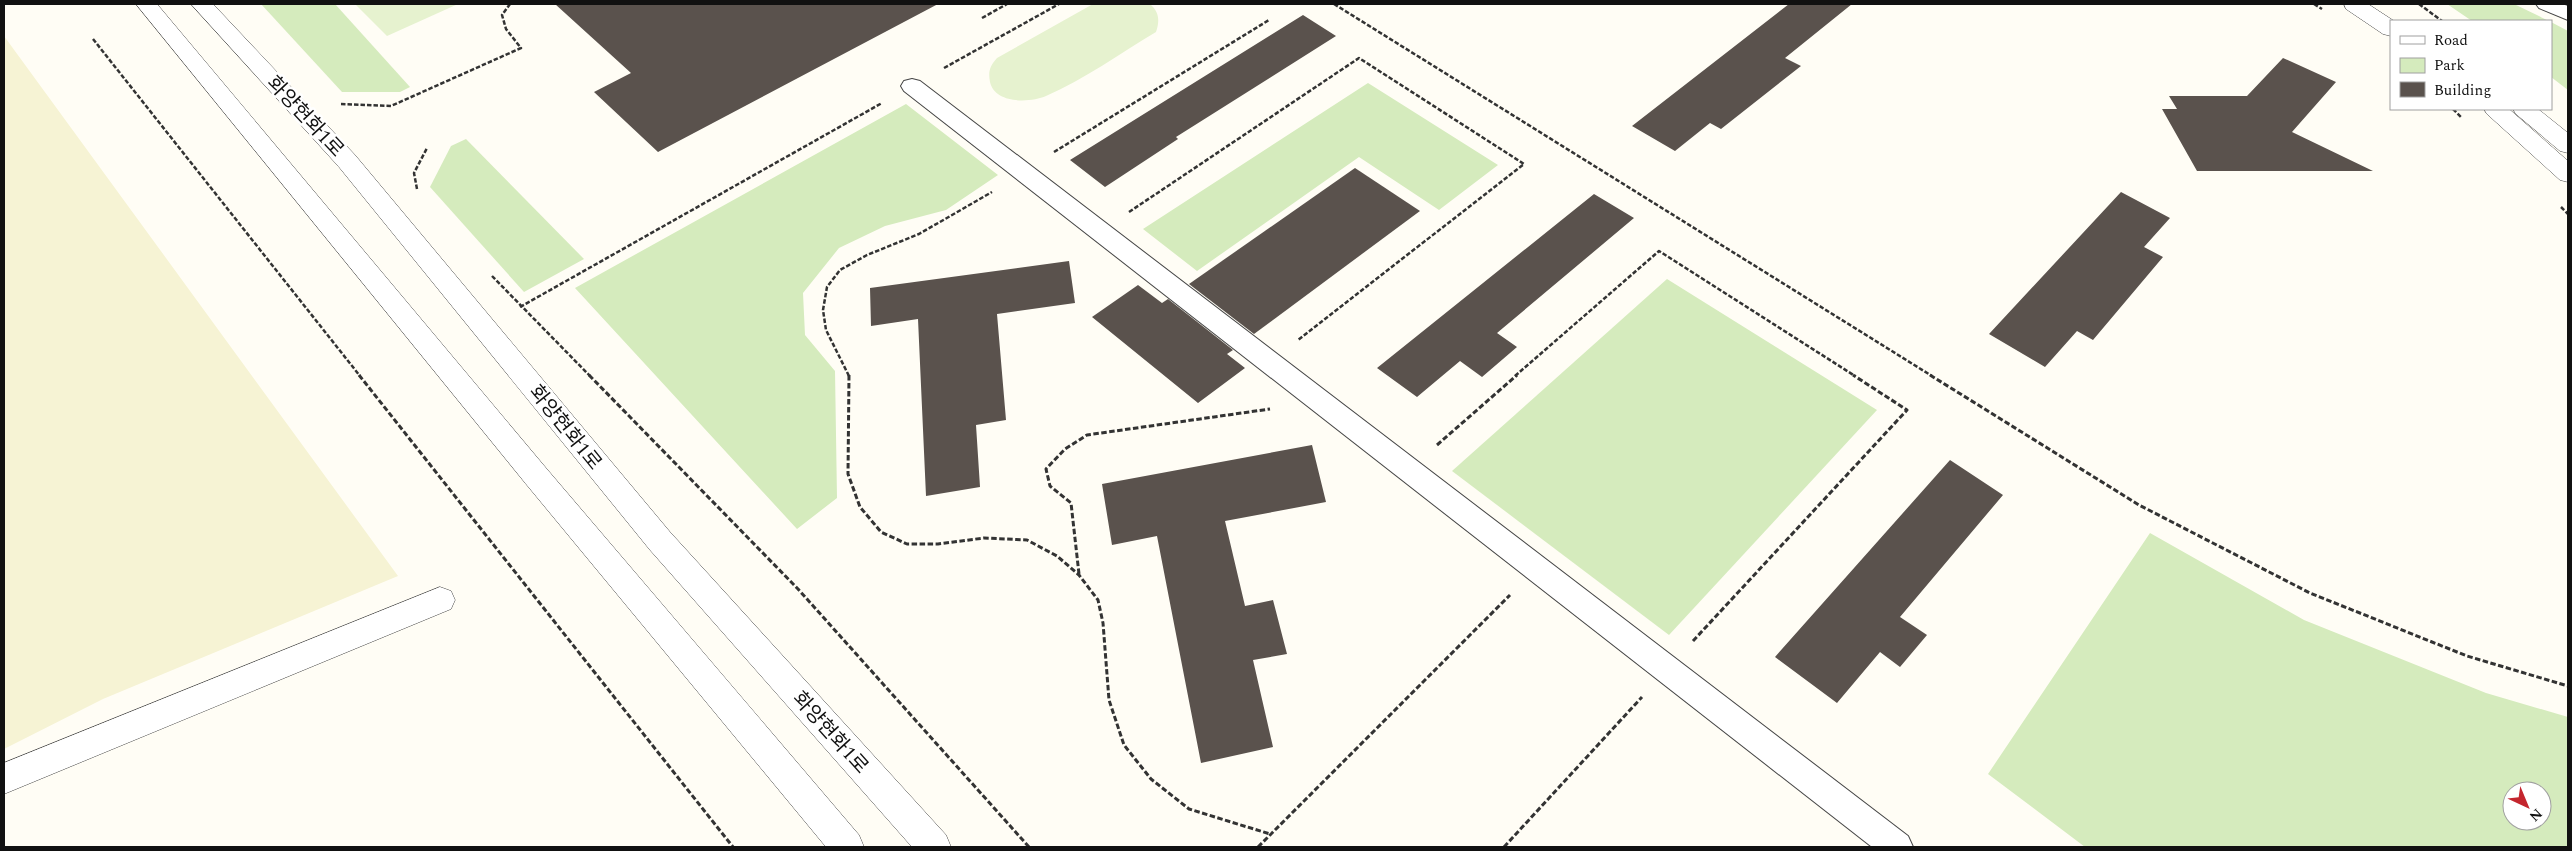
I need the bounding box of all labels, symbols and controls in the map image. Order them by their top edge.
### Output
legend [2390,20,2552,110]
text: Road [2434,29,2468,52]
text: Park [2434,54,2465,77]
street label: 화양현화1로 [260,69,351,164]
text: Building [2434,79,2491,102]
street label: 화양현화1로 [521,379,609,477]
street label: 화양현화1로 [785,685,876,781]
north arrow [2502,781,2552,831]
text: N [2524,803,2547,827]

